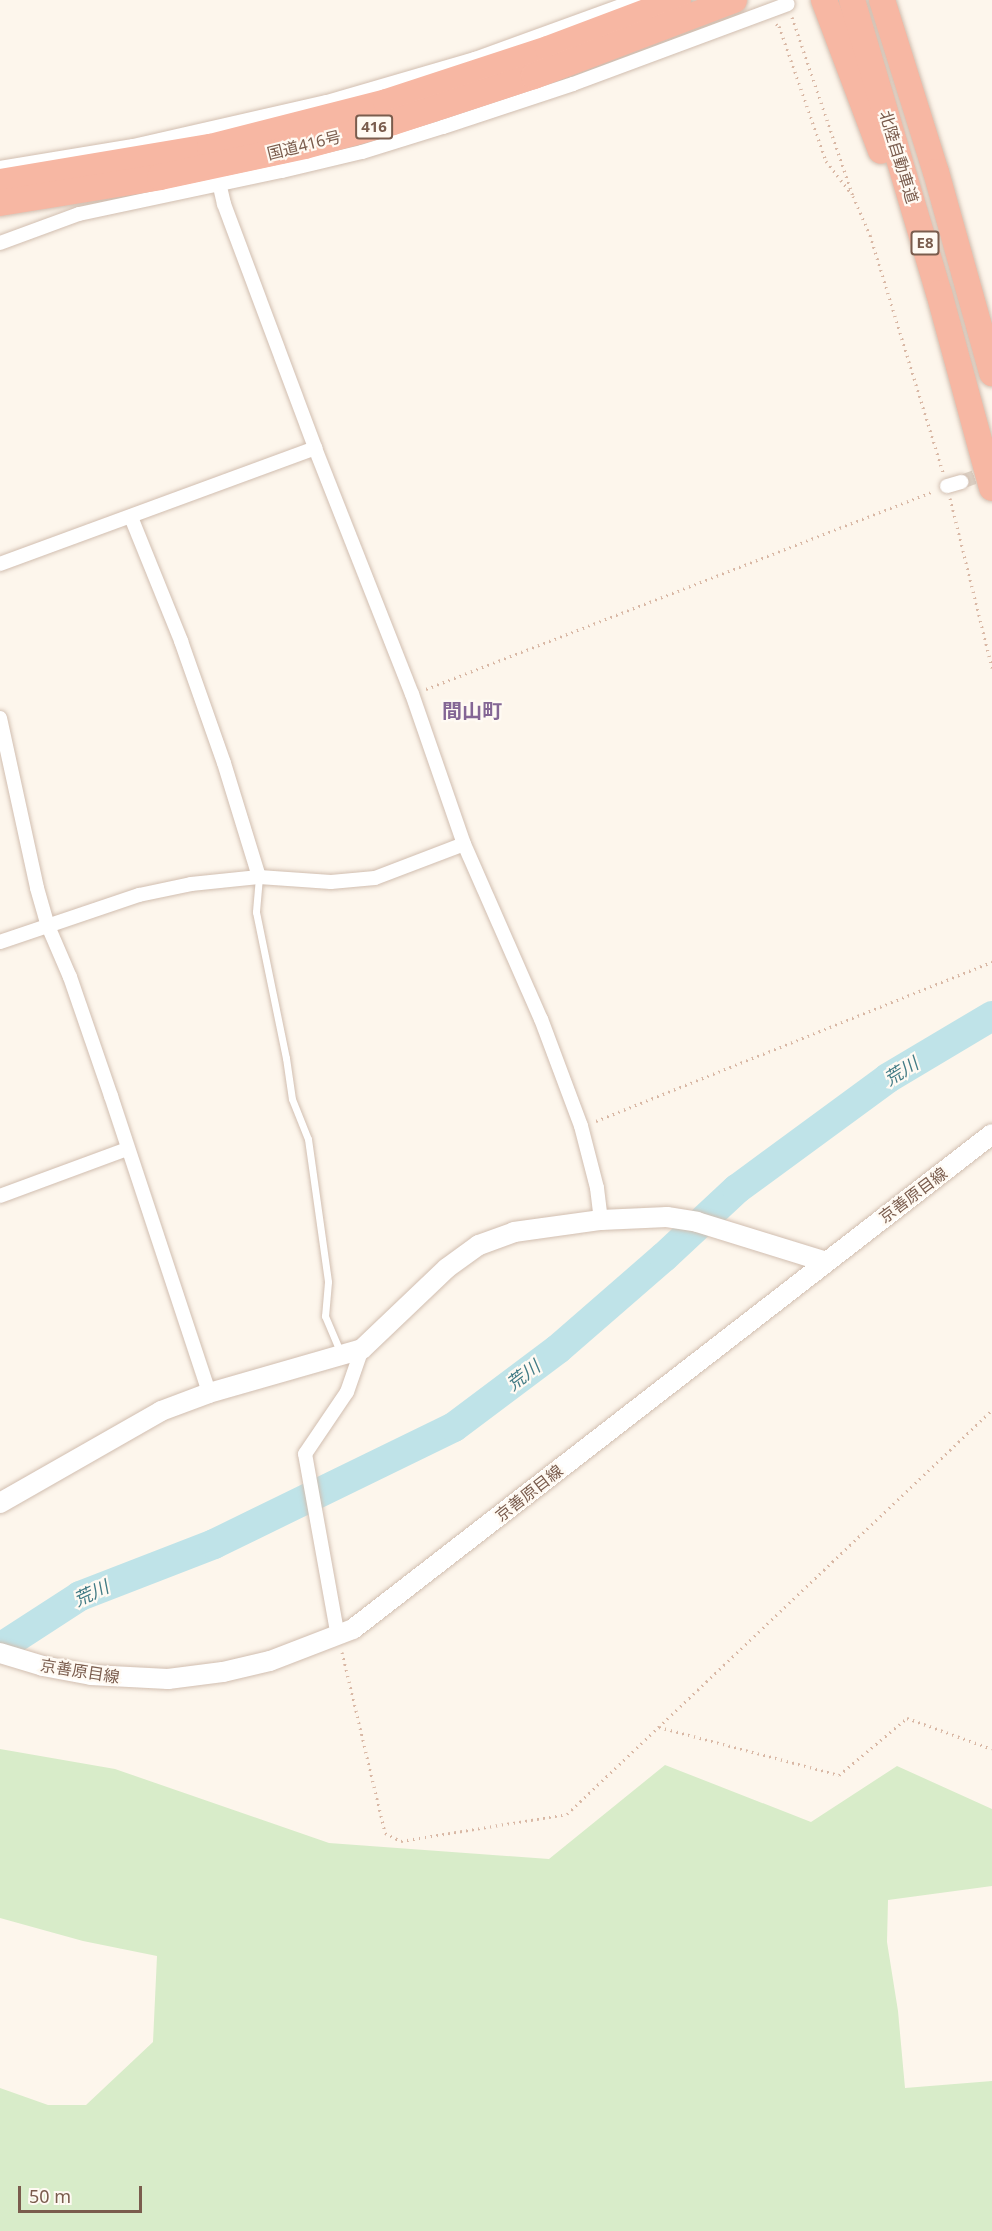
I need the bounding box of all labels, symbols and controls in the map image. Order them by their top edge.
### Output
street label: 北陸自動車道 [876,108,922,206]
road number: 416 [354,115,394,139]
street label: 国道416号 [265,127,343,163]
road number: E8 [910,231,940,255]
district label: 間山町 [442,698,502,722]
water label: 荒川 [880,1052,922,1090]
street label: 京善原目線 [875,1163,951,1227]
water label: 荒川 [502,1356,544,1394]
street label: 京善原目線 [492,1461,566,1525]
water label: 荒川 [70,1576,112,1610]
street label: 京善原目線 [39,1655,121,1687]
scale bar [21,2174,146,2212]
text: 50 m [29,2184,71,2208]

